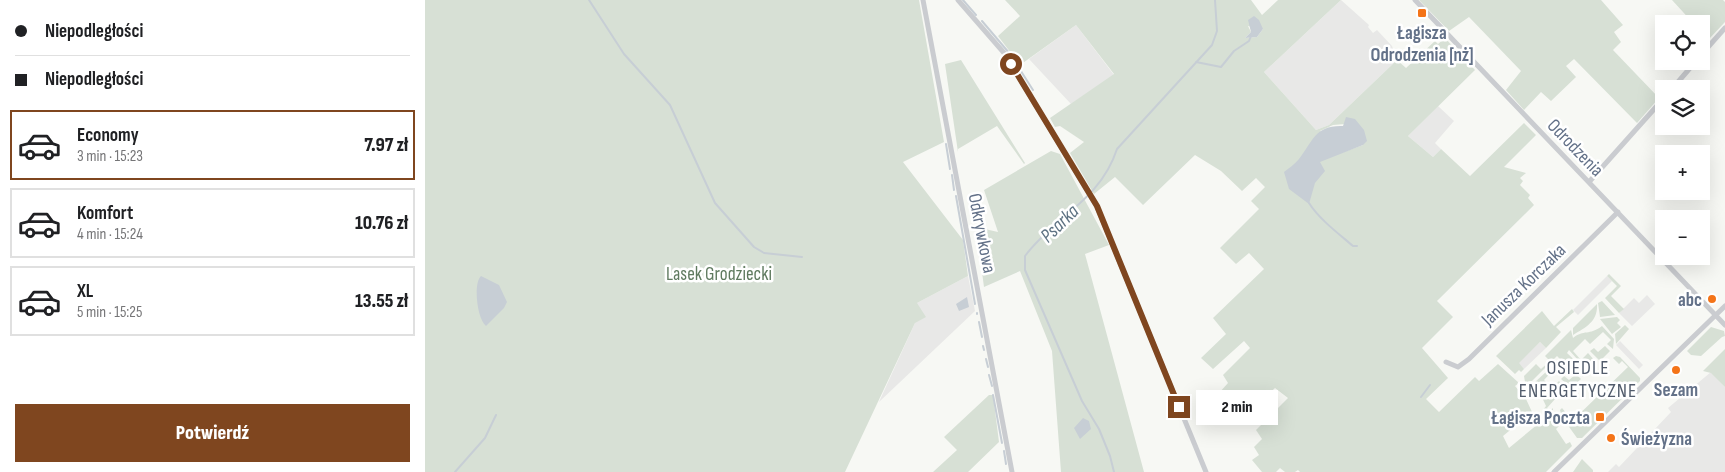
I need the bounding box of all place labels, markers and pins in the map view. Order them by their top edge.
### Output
marker: Łagisza Odrodzenia [nż] [1416,7,1428,19]
place label: Łagisza Odrodzenia [nż] [1371,22,1473,67]
place label: abc [1678,289,1702,312]
marker: abc [1706,293,1718,305]
marker: Sezam [1670,364,1682,376]
place label: Sezam [1654,379,1698,402]
place label: Łagisza Poczta [1490,407,1590,430]
marker: Łagisza Poczta [1594,411,1606,423]
place label: Świeżyzna [1621,428,1692,451]
marker: Świeżyzna [1605,432,1617,444]

